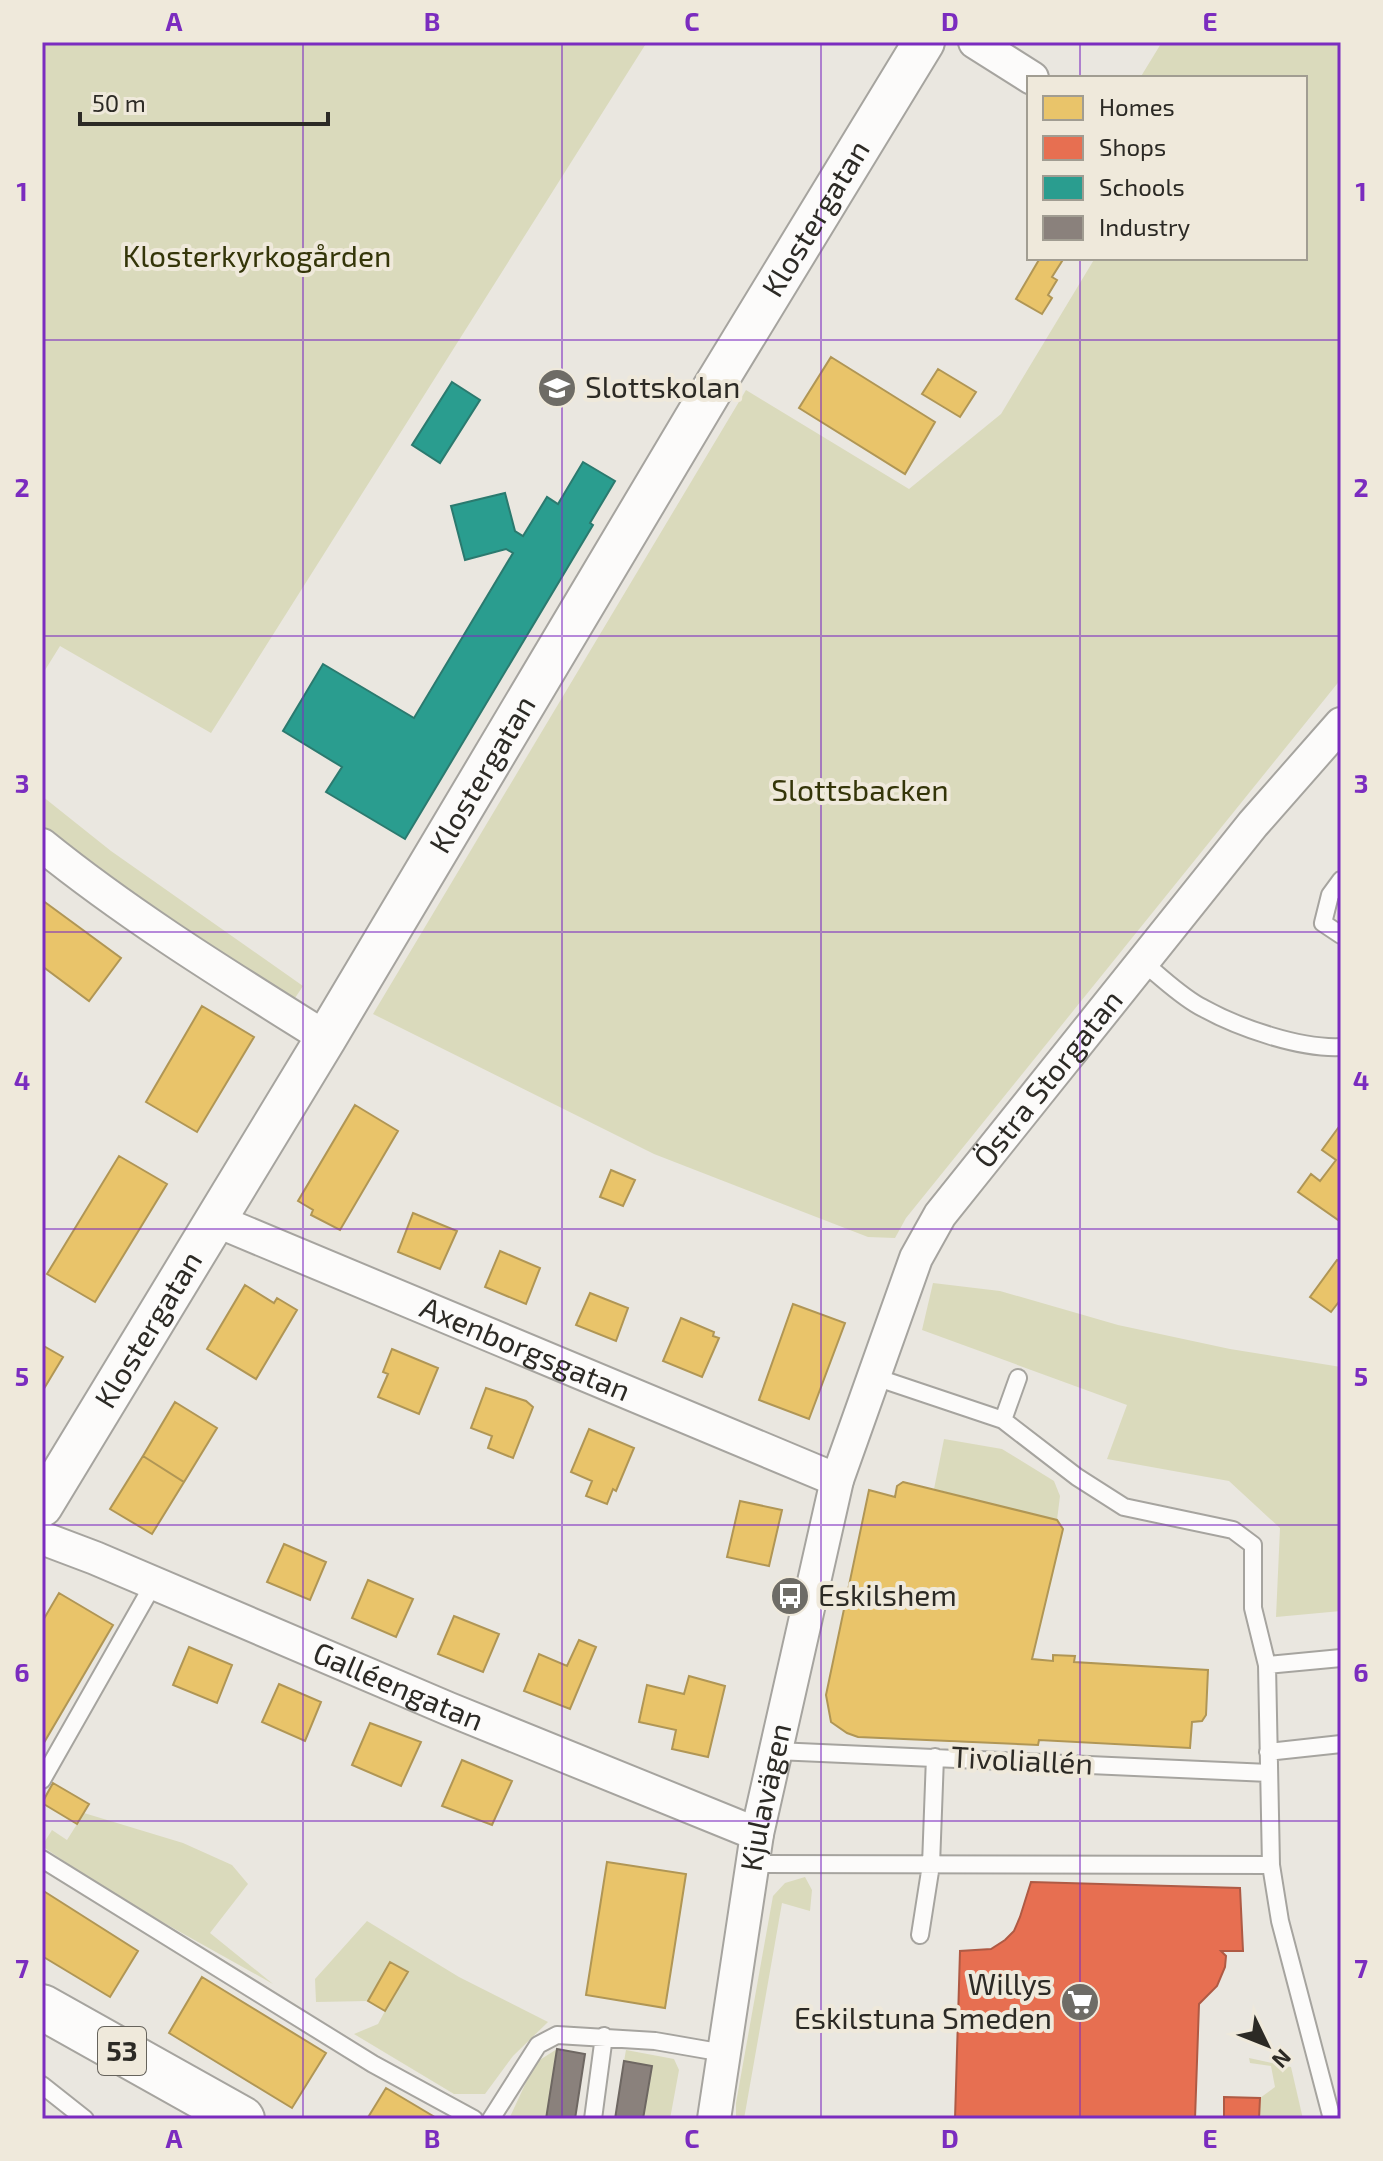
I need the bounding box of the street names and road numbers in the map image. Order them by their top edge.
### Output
street label: Klostergatan [753,133,876,303]
street label: Klostergatan [420,688,542,859]
street label: Östra Storgatan [965,982,1129,1174]
street label: Klostergatan [86,1244,208,1414]
street label: Axenborgsgatan [415,1288,636,1408]
street label: Galléengatan [308,1633,489,1737]
street label: Kjulavägen [732,1720,797,1873]
street label: Tivoliallén [950,1737,1094,1781]
road number: 53 [98,2027,146,2075]

